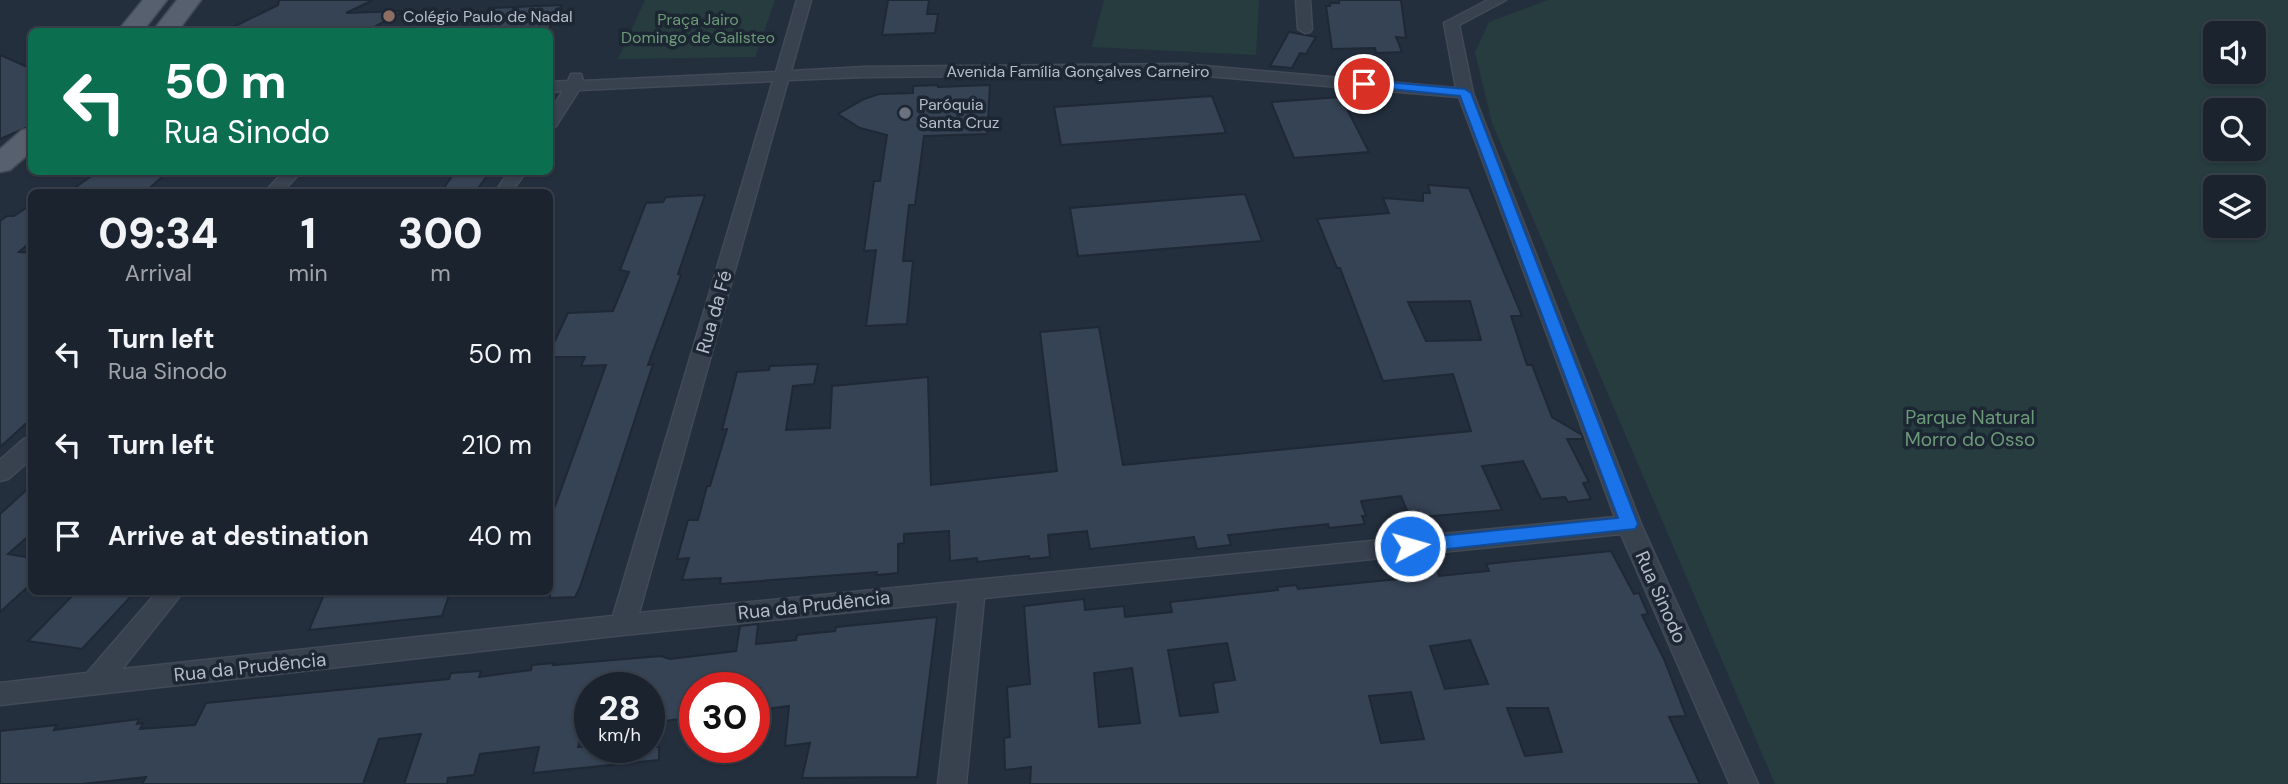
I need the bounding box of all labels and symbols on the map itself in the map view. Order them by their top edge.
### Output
place label: Colégio Paulo de Nadal [403,6,573,27]
marker: Colégio Paulo de Nadal [381,8,397,24]
park label: Praça Jairo Domingo de Galisteo [621,9,775,48]
pin [1334,54,1394,114]
street label: Avenida Família Gonçalves Carneiro [947,61,1209,82]
place label: Paróquia Santa Cruz [919,94,999,133]
marker: Paróquia Santa Cruz [897,105,913,121]
street label: Rua da Fé [690,267,738,357]
park label: Parque Natural Morro do Osso [1905,405,2035,452]
position arrow [1373,509,1447,583]
street label: Rua Sinodo [1630,547,1692,647]
street label: Rua da Prudência [737,585,891,625]
street label: Rua da Prudência [173,647,327,687]
speed limit sign: 30 [679,672,770,763]

